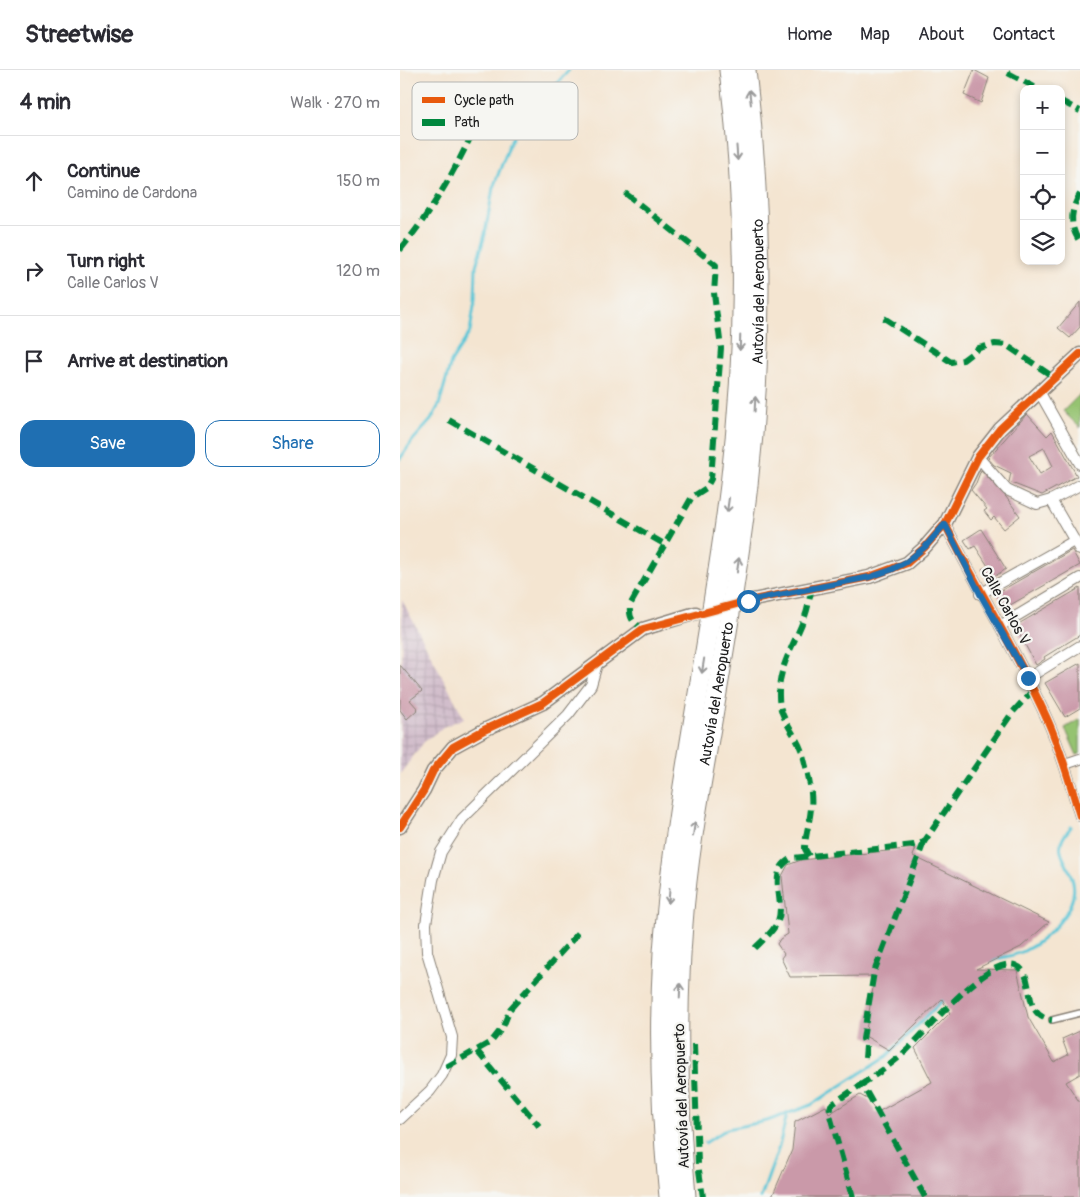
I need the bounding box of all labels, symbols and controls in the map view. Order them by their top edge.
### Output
text: Streetwise [25,20,133,49]
text: Home [787,23,832,46]
text: Map [860,23,890,46]
text: About [918,23,964,46]
text: Contact [992,23,1055,46]
legend [412,82,578,140]
map controls [1020,85,1065,265]
button: + [1020,85,1065,130]
text: 4 min [20,89,71,116]
one-way arrow [745,90,755,106]
text: Cycle path [454,92,514,109]
text: Walk · 270 m [290,93,380,113]
text: Path [454,114,479,131]
button: − [1020,130,1065,175]
one-way arrow [732,145,741,161]
text: Continue [67,159,140,183]
icon: ahead [20,167,48,195]
text: 150 m [336,171,380,191]
button: locate [1020,175,1065,220]
text: Camino de Cardona [67,183,197,203]
street label: Autovía del Aeropuerto [748,218,769,365]
button: layers [1020,220,1065,265]
text: Turn right [67,249,145,273]
icon: right [20,257,48,285]
text: 120 m [336,261,380,281]
text: Calle Carlos V [67,273,159,293]
one-way arrow [735,334,745,351]
icon: arrive [20,347,48,375]
text: Arrive at destination [67,349,228,373]
one-way arrow [751,396,760,412]
button: Save [20,420,195,467]
button: Share [205,420,380,467]
one-way arrow [722,497,732,513]
one-way arrow [733,558,743,574]
street label: Calle Carlos V [976,564,1034,648]
route start [737,590,760,613]
street label: Autovía del Aeropuerto [695,620,738,767]
one-way arrow [697,657,707,673]
route end [1017,667,1040,690]
one-way arrow [690,822,700,838]
one-way arrow [664,887,674,903]
one-way arrow [675,983,685,1000]
street label: Autovía del Aeropuerto [670,1023,694,1169]

